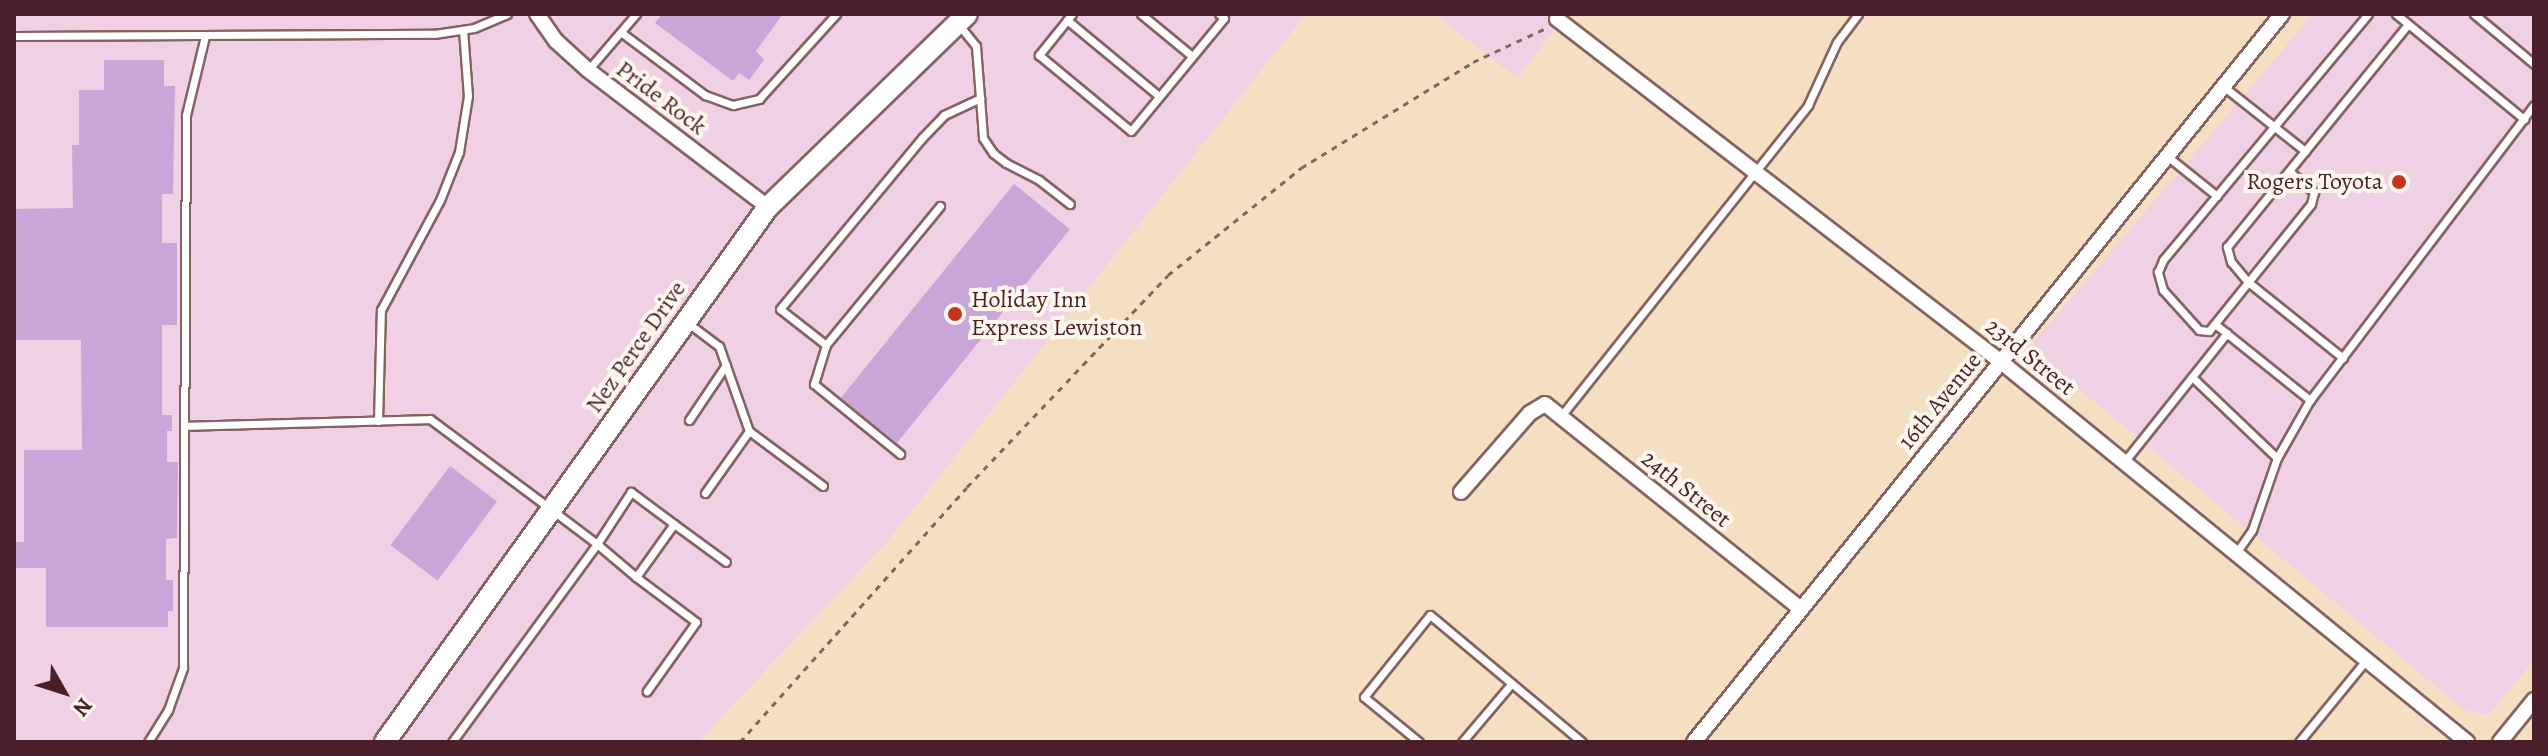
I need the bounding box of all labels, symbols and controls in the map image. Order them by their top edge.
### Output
street label: Pride Rock [610,55,712,141]
place label: Rogers Toyota [2246,168,2383,196]
marker: Rogers Toyota [2390,173,2408,191]
street label: Nez Perce Drive [580,276,692,418]
place label: Holiday Inn Express Lewiston [971,286,1142,342]
marker: Holiday Inn Express Lewiston [946,305,964,323]
street label: 23rd Street [1979,312,2081,402]
street label: 16th Avenue [1892,347,1988,455]
street label: 24th Street [1635,444,1737,534]
north arrow [24,652,104,732]
text: N [66,691,99,723]

